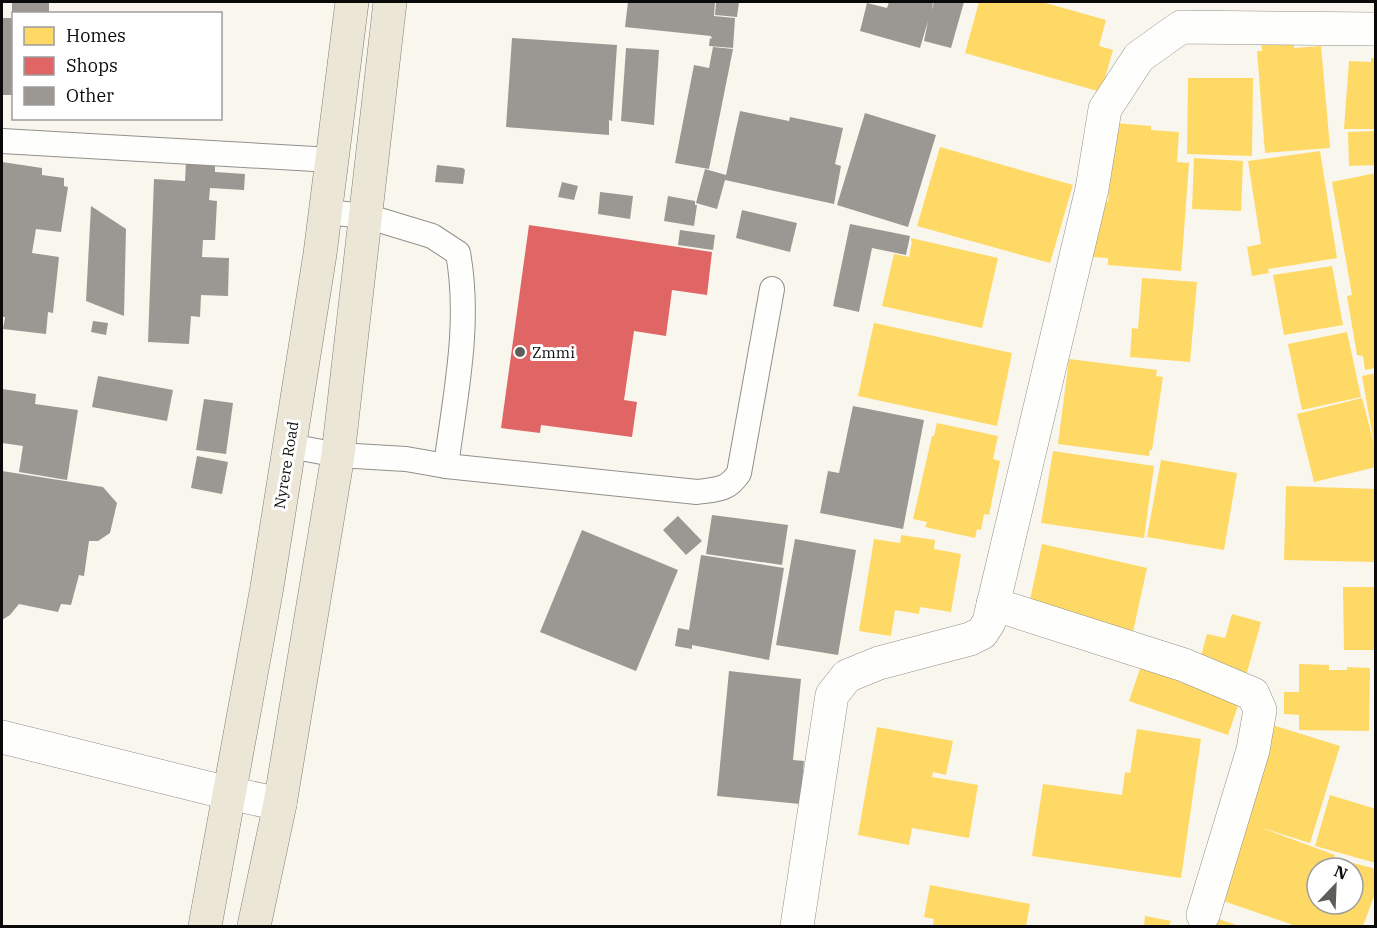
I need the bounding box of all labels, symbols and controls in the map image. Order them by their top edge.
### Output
legend [12,12,222,120]
text: Homes [66,24,126,47]
text: Shops [66,54,118,77]
text: Other [66,84,114,107]
place label: Zmmi [532,343,575,362]
marker: Zmmi [513,345,527,359]
street label: Nyrere Road [270,420,302,510]
north arrow [1305,856,1365,916]
text: N [1331,861,1351,884]

